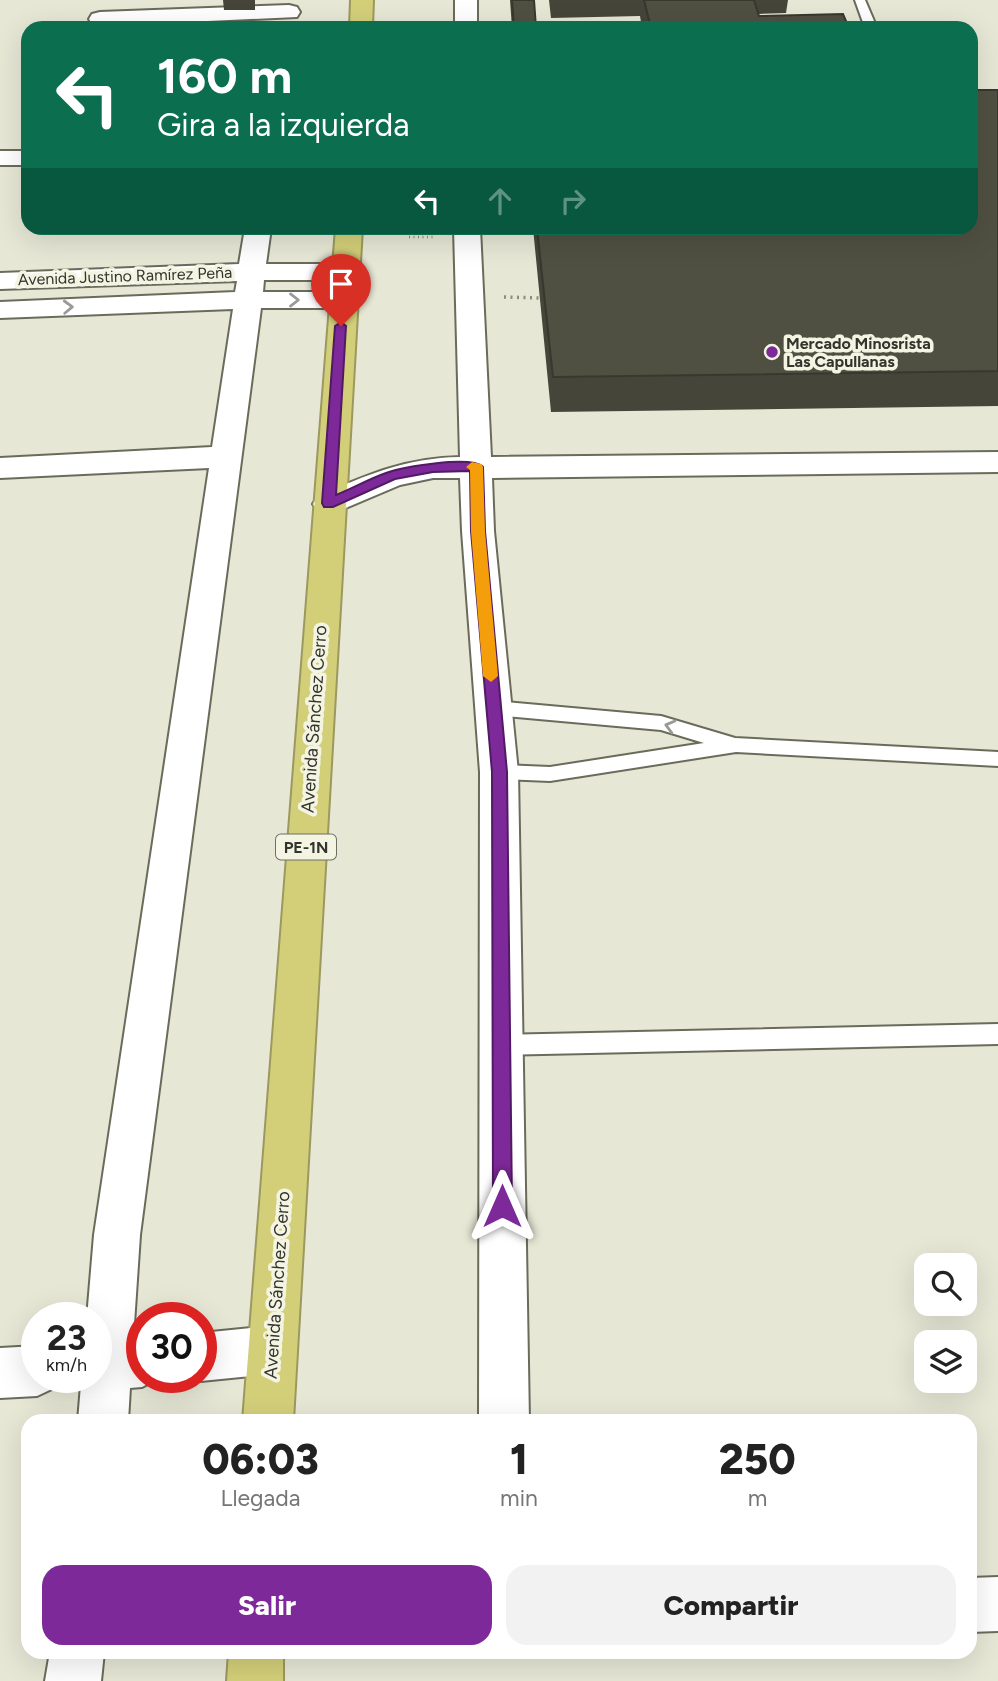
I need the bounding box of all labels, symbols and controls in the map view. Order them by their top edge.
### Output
text: 160 m [157,46,292,105]
icon: left [42,49,133,140]
text: Gira a la izquierda [157,106,410,144]
icon: left [408,182,446,220]
icon: ahead [481,182,519,220]
icon: right [554,182,592,220]
pin [311,254,371,326]
street label: Avenida Justino Ramírez Peña [17,263,233,289]
icon: arrive [322,265,360,303]
one-way arrow [289,292,300,308]
one-way arrow [63,300,74,315]
place label: Mercado Minosrista Las Capullanas [786,334,931,371]
marker: Mercado Minosrista Las Capullanas [764,344,780,360]
street label: Avenida Sánchez Cerro [296,625,332,813]
one-way arrow [665,720,677,734]
road number: PE-1N [276,834,336,860]
position arrow [465,1169,539,1243]
street label: Avenida Sánchez Cerro [259,1191,295,1379]
map controls [914,1253,977,1393]
button: search [914,1253,977,1316]
speed limit sign: 30 [126,1302,217,1393]
text: 23 [47,1317,86,1359]
button: layers [914,1330,977,1393]
text: km/h [46,1354,87,1376]
text: 06:03 [202,1434,319,1485]
text: 1 [510,1434,528,1485]
text: 250 [719,1434,796,1485]
text: Llegada [221,1484,301,1512]
text: min [500,1484,538,1512]
text: m [748,1484,767,1512]
button: Salir [42,1565,492,1645]
button: Compartir [506,1565,956,1645]

